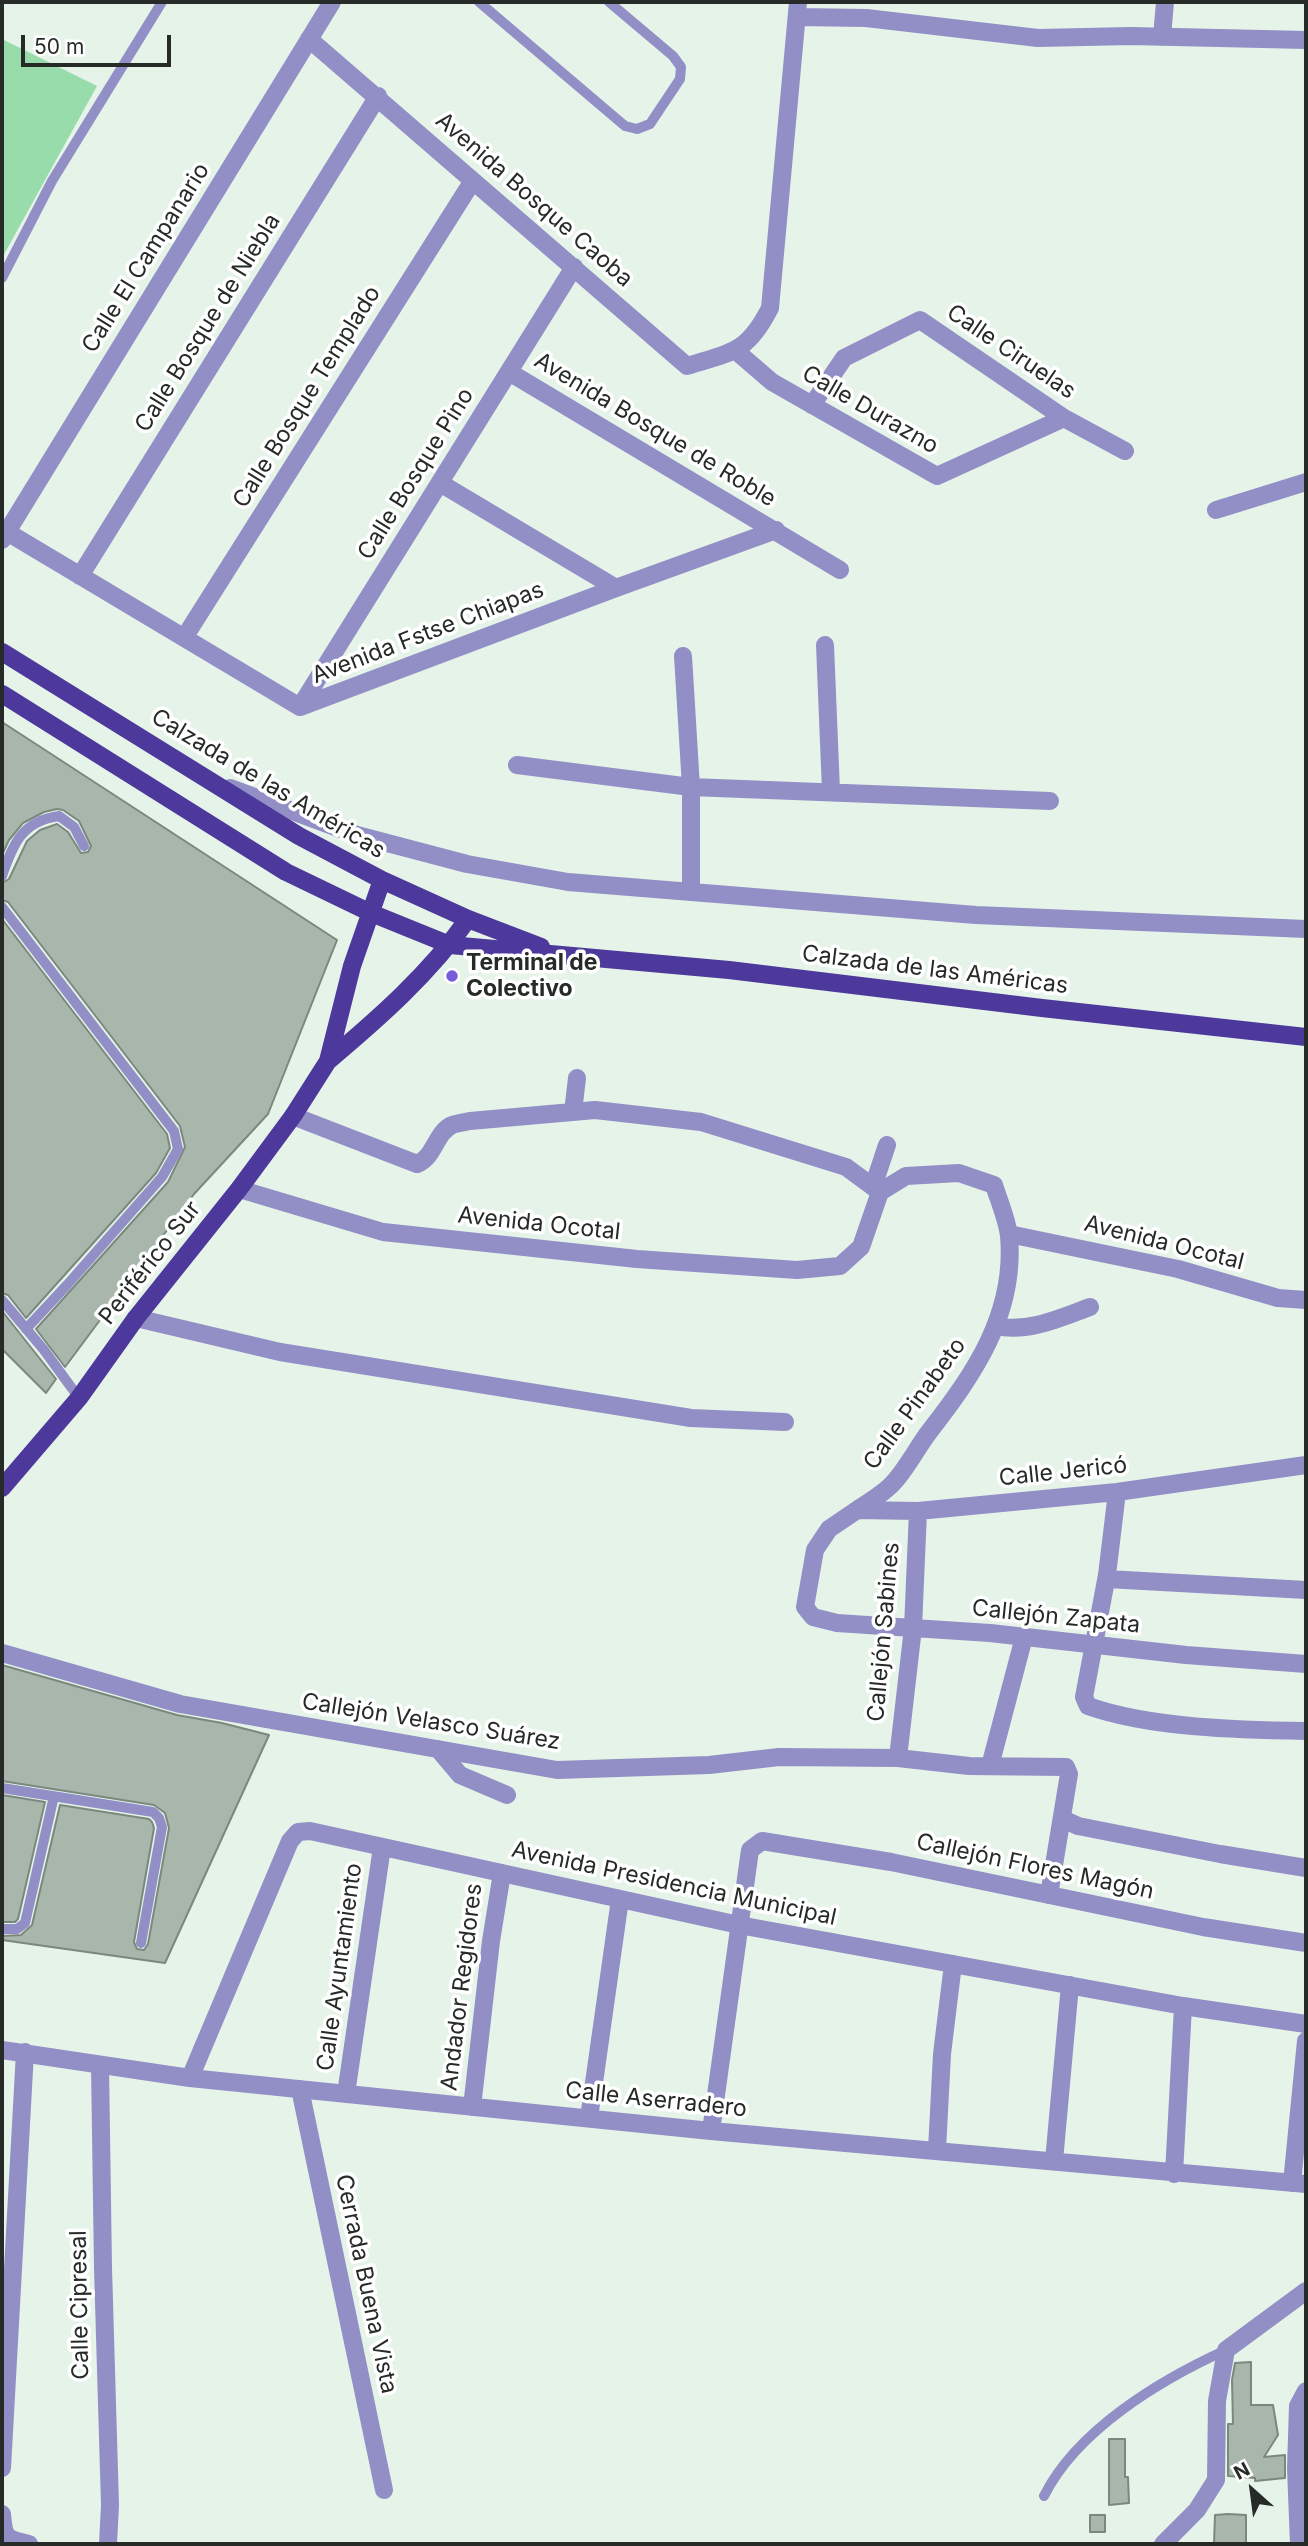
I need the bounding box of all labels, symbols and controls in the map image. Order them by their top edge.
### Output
scale bar [24,21,175,65]
text: 50 m [34,34,84,59]
street label: Avenida Bosque Caoba [430,107,638,293]
street label: Calle El Campanario [76,158,216,358]
street label: Calle Bosque de Niebla [129,209,287,437]
street label: Calle Bosque Templado [227,281,387,513]
street label: Calle Ciruelas [941,299,1081,405]
street label: Avenida Bosque de Roble [529,347,781,513]
street label: Calle Durazno [797,360,943,460]
street label: Calle Bosque Pino [352,383,480,565]
street label: Avenida Fstse Chiapas [308,576,548,690]
street label: Calzada de las Américas [146,703,390,865]
street label: Calzada de las Américas [800,940,1070,1000]
place label: Terminal de Colectivo [466,949,598,1003]
marker: Terminal de Colectivo [444,968,460,984]
street label: Periférico Sur [93,1196,207,1330]
street label: Avenida Ocotal [456,1202,622,1246]
street label: Avenida Ocotal [1081,1210,1247,1276]
street label: Calle Pinabeto [858,1333,972,1475]
street label: Calle Jericó [998,1452,1128,1492]
street label: Callejón Sabines [862,1541,906,1723]
street label: Callejón Zapata [971,1594,1141,1640]
street label: Callejón Velasco Suárez [300,1688,562,1756]
street label: Callejón Flores Magón [914,1828,1156,1906]
street label: Avenida Presidencia Municipal [509,1836,839,1932]
street label: Calle Ayuntamiento [312,1861,368,2073]
street label: Andador Regidores [436,1882,488,2092]
street label: Calle Aserradero [564,2077,748,2123]
street label: Cerrada Buena Vista [329,2172,403,2396]
street label: Calle Cipresal [65,2230,95,2380]
north arrow [1217,2455,1287,2525]
text: N [1230,2457,1254,2485]

